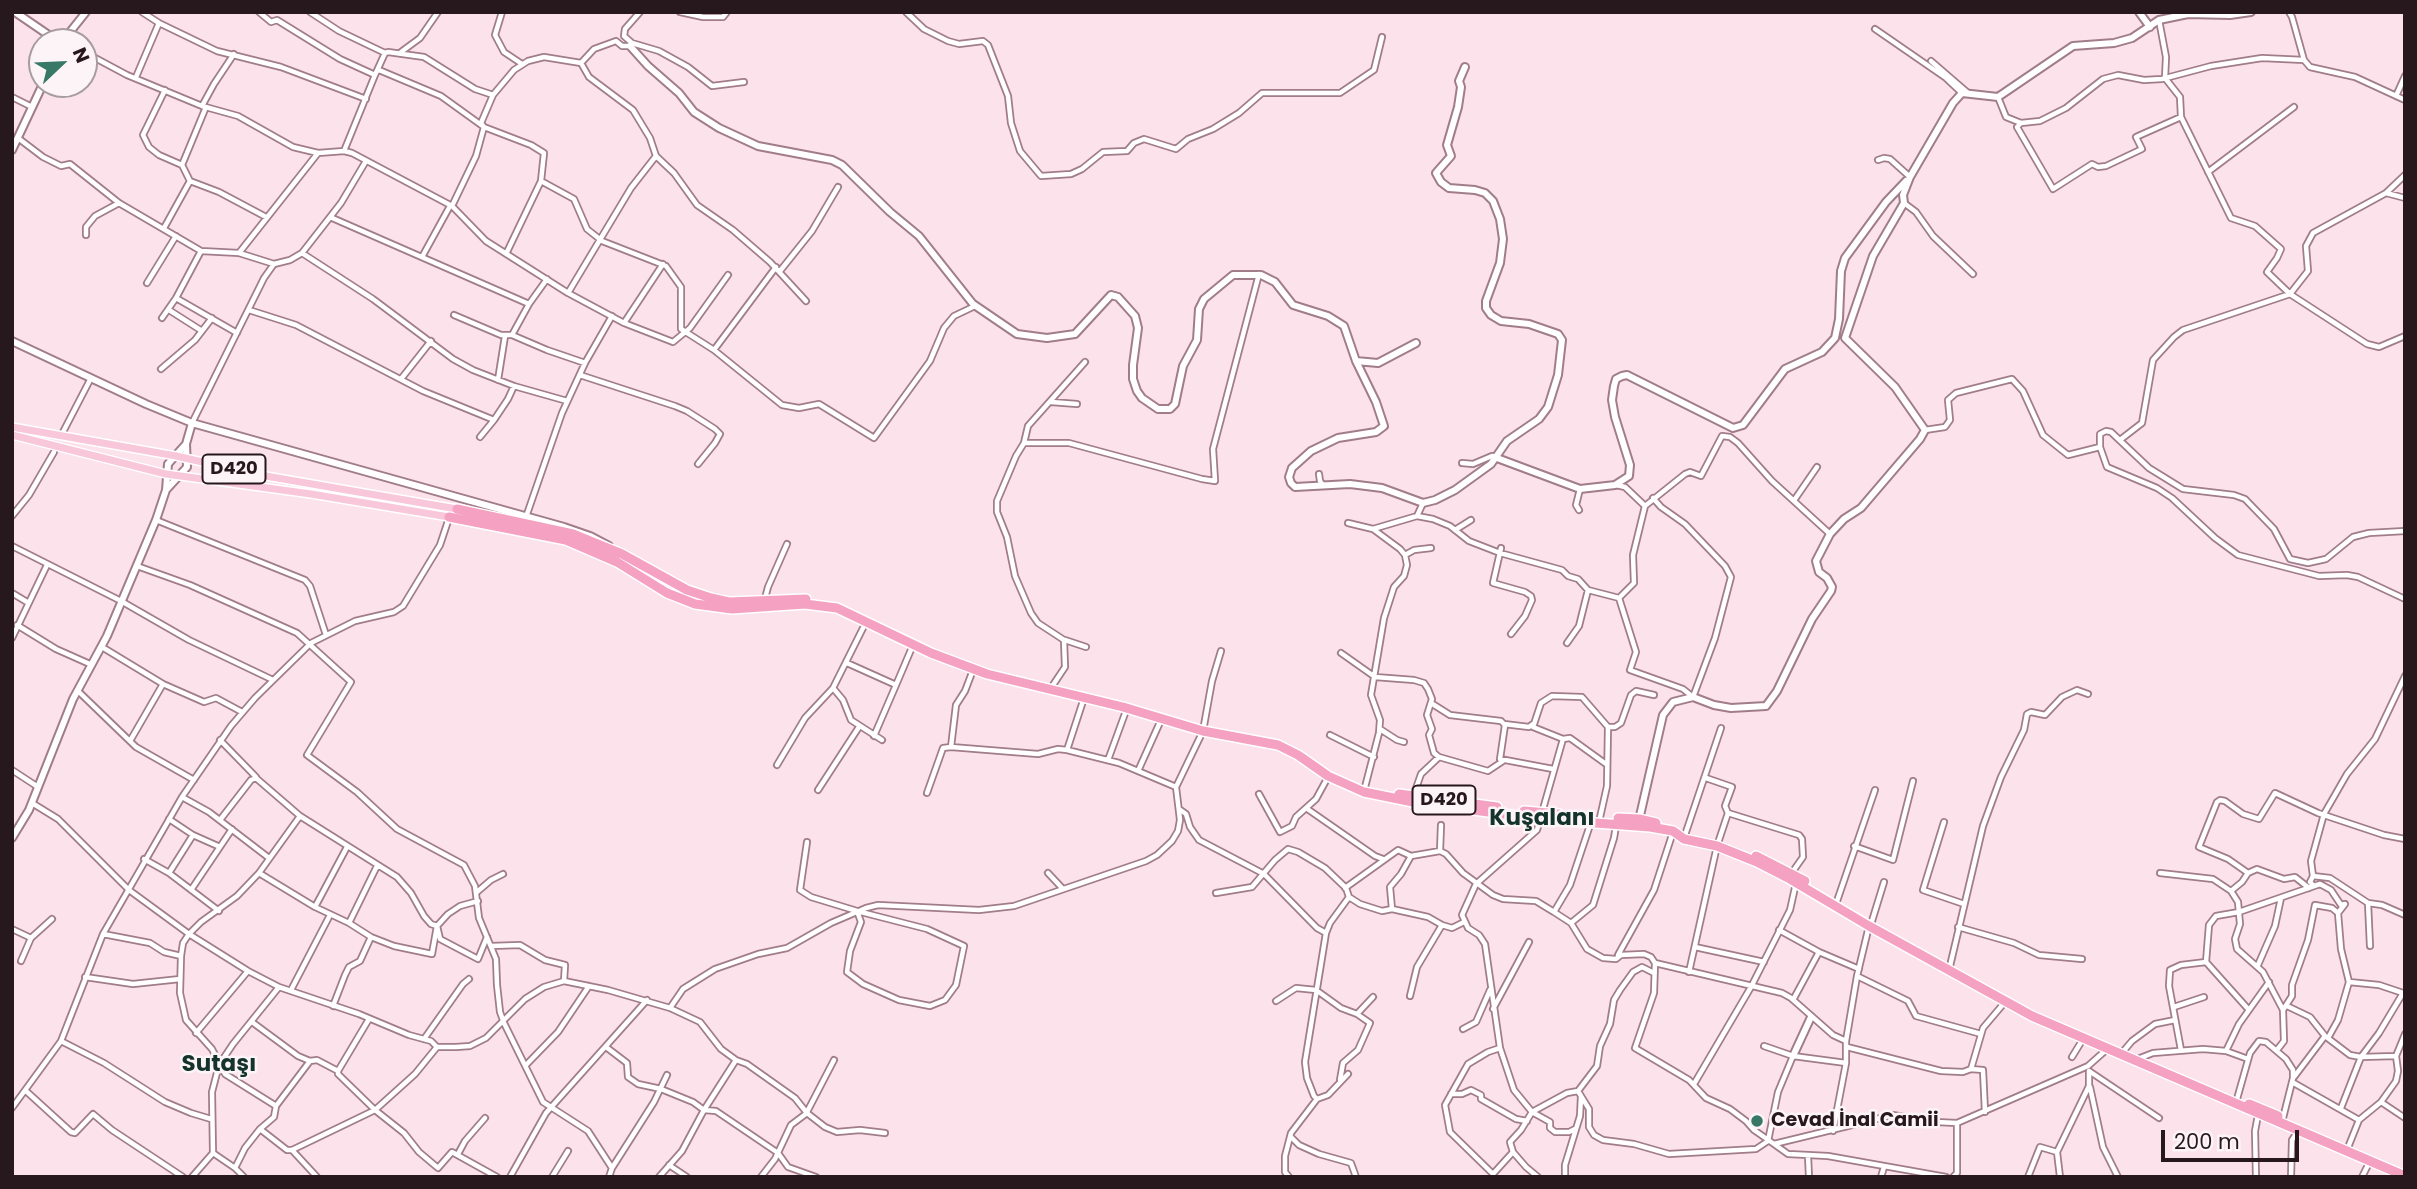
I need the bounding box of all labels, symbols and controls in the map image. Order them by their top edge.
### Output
north arrow [28,28,98,98]
text: N [66,44,96,67]
road number: D420 [202,454,266,484]
road number: D420 [1412,786,1476,814]
district label: Kuşalanı [1489,805,1595,833]
district label: Sutaşı [182,1051,256,1079]
place label: Cevad İnal Camii [1771,1110,1939,1132]
marker: Cevad İnal Camii [1749,1113,1765,1129]
scale bar [2165,1116,2303,1160]
text: 200 m [2174,1127,2240,1156]

